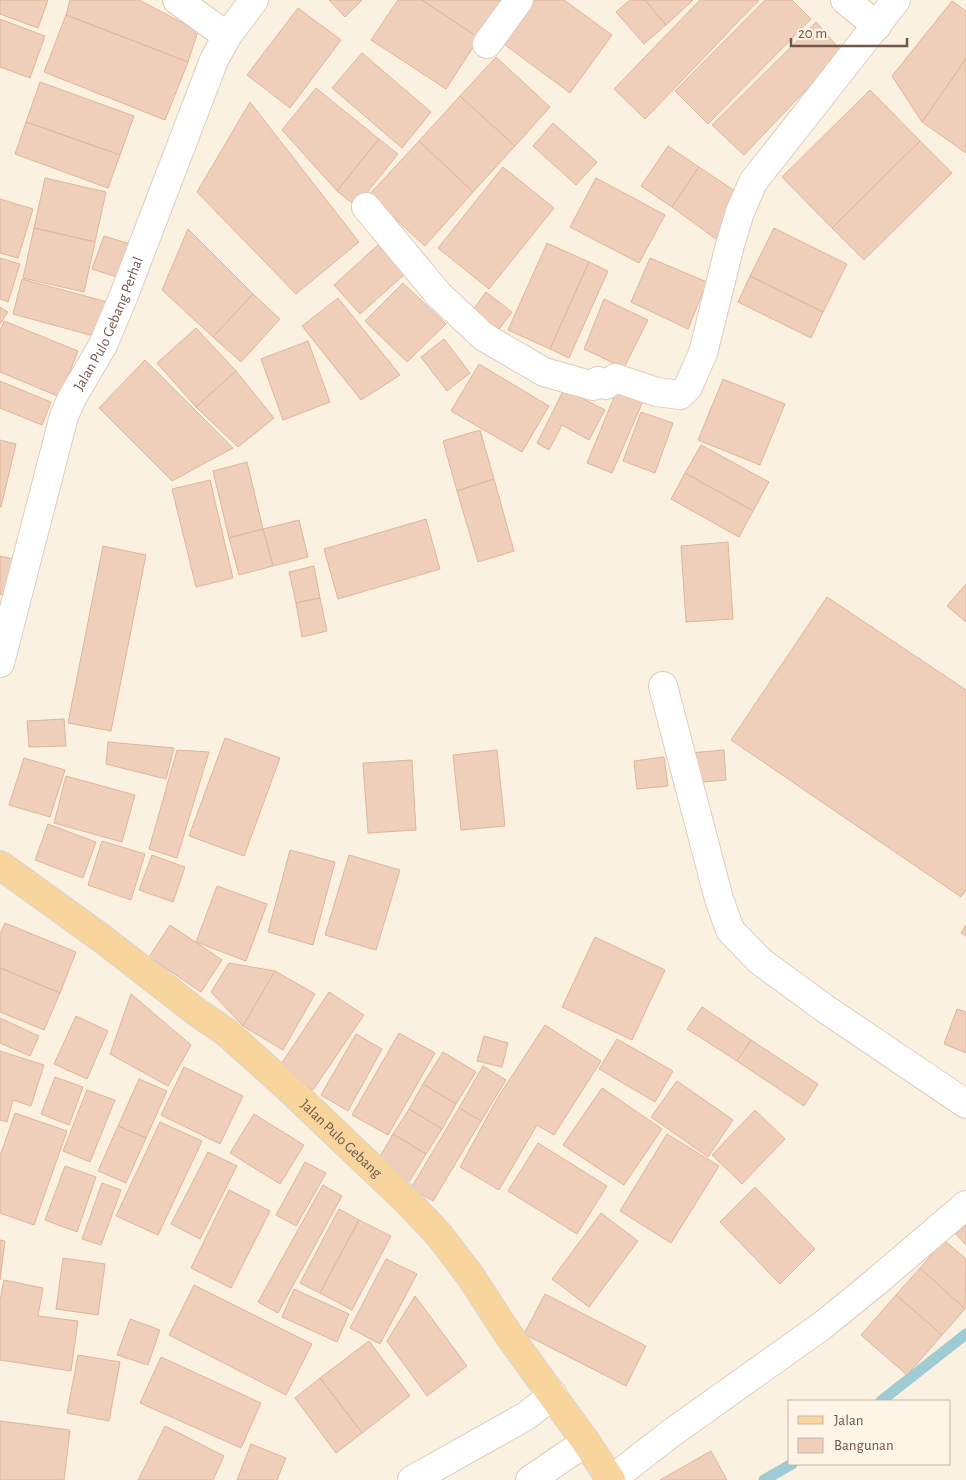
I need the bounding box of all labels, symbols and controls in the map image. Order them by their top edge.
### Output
scale bar [791,15,907,47]
text: 20 m [798,26,827,41]
street label: Jalan Pulo Gebang Perhal [71,254,145,393]
street label: Jalan Pulo Gebang [298,1096,385,1181]
legend [788,1400,951,1465]
text: Jalan [834,1413,864,1428]
text: Bangunan [834,1438,894,1453]

